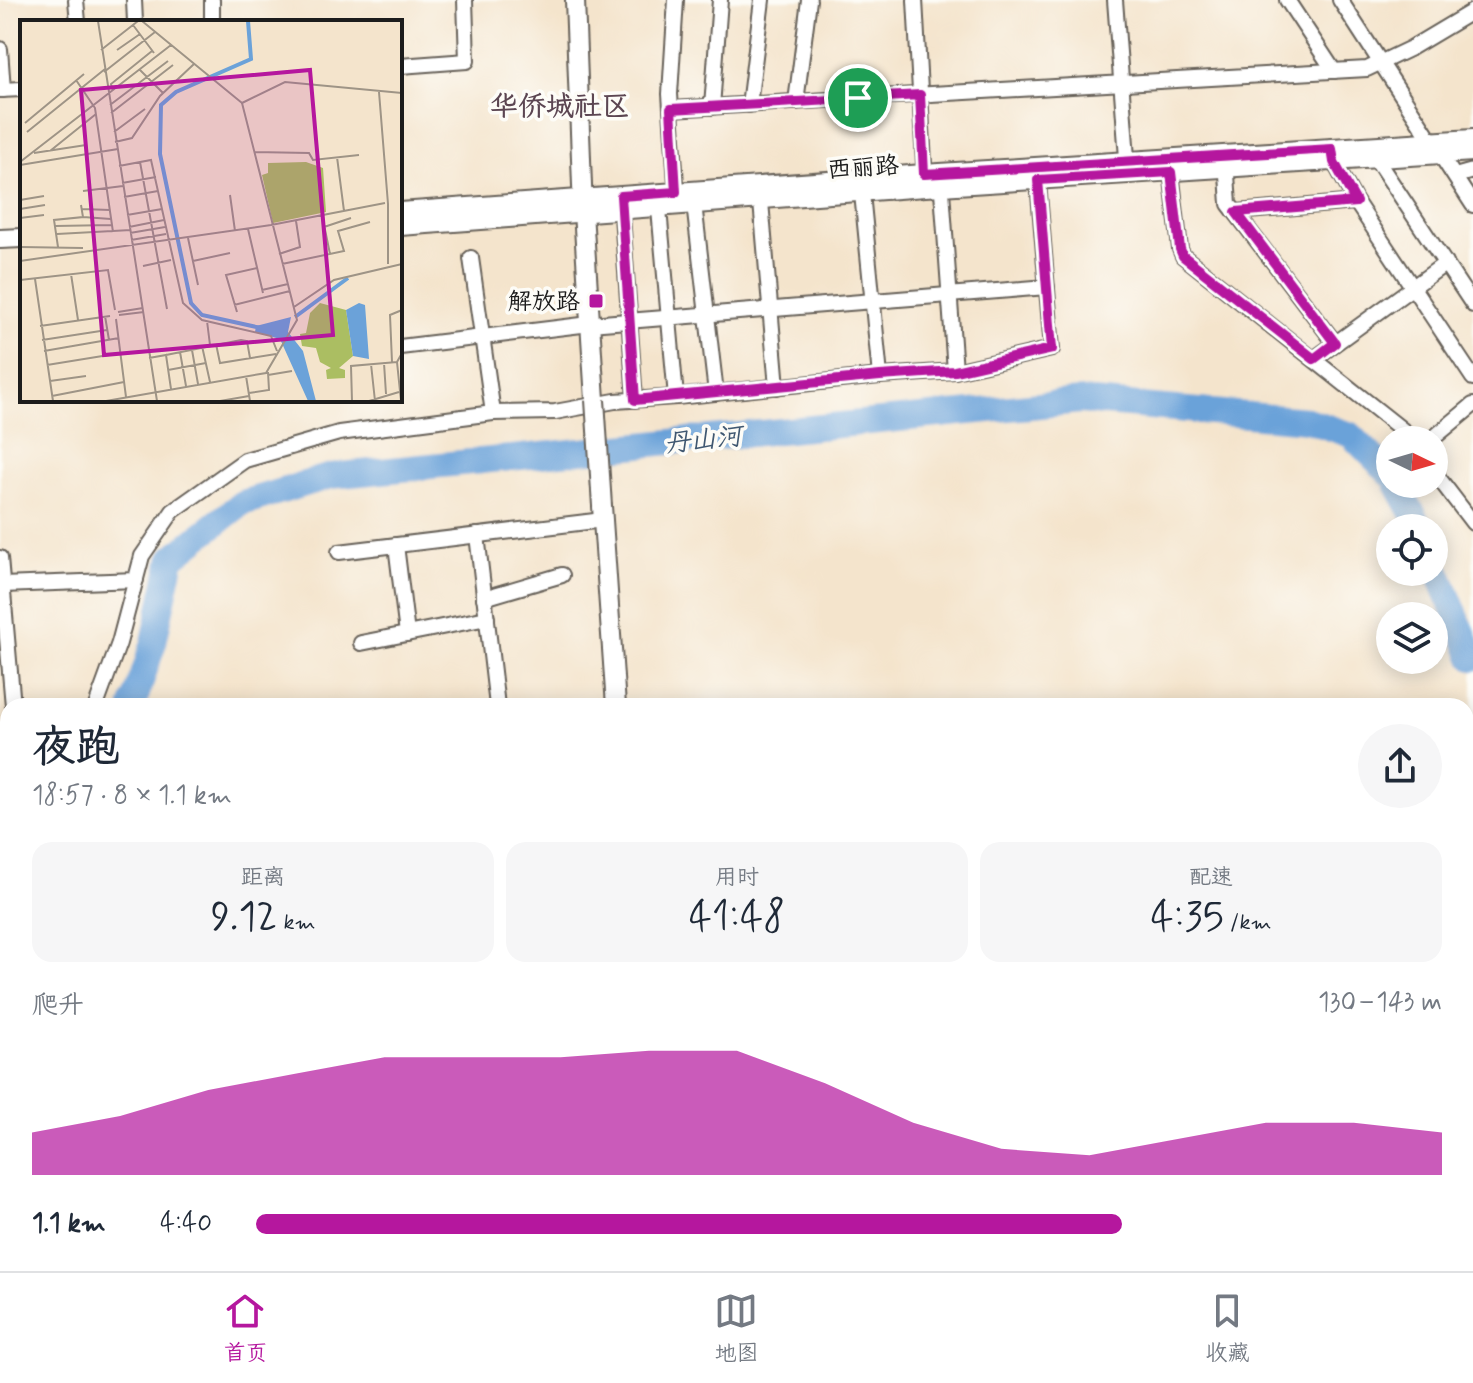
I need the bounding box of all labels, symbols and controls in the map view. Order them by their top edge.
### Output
inset map [20,20,402,402]
pin [824,64,892,132]
icon: arrive [836,76,880,120]
district label: 华侨城社区 [490,89,630,126]
street label: 西丽路 [826,151,900,186]
place label: 解放路 [508,287,580,318]
marker: 解放路 [587,292,605,310]
water label: 丹山河 [663,420,748,462]
north arrow [1376,426,1448,498]
map controls [1376,426,1448,674]
button: locate [1376,514,1448,586]
button: layers [1376,602,1448,674]
text: 夜跑 [32,720,120,778]
button: share [1358,724,1442,808]
text: 18:57 · 8 × 1.1 km [32,779,232,813]
text: 距离 [241,864,285,892]
text: 用时 [715,864,759,892]
text: 配速 [1189,864,1233,892]
text: 9.12 [210,892,277,944]
text: 41:48 [689,892,785,944]
text: 4:35 [1150,892,1224,944]
text: km [277,909,316,937]
text: /km [1224,909,1272,937]
text: 130–143 m [1318,986,1442,1020]
text: 爬升 [32,989,84,1023]
text: 1.1 km [32,1207,106,1241]
text: 4:40 [160,1207,212,1241]
tab: 首页 [223,1289,268,1368]
tab: 地图 [714,1289,759,1368]
tab: 收藏 [1205,1289,1250,1368]

